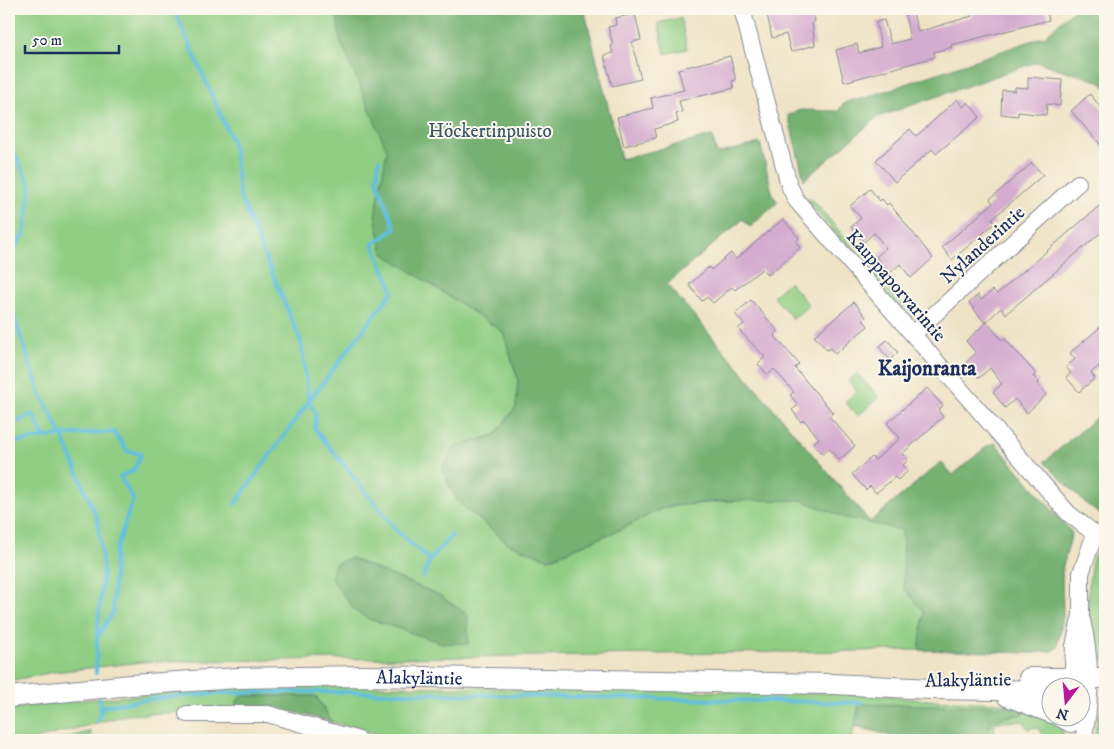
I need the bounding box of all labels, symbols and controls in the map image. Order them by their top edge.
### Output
scale bar [25,22,119,54]
text: 50 m [32,31,62,50]
park label: Höckertinpuisto [428,120,552,143]
street label: Nylanderintie [936,201,1030,289]
street label: Kauppaporvarintie [841,225,951,347]
district label: Kaijonranta [878,356,977,383]
street label: Alakyläntie [376,666,463,691]
street label: Alakyläntie [925,668,1012,693]
north arrow [1042,676,1092,726]
text: N [1054,703,1071,724]

